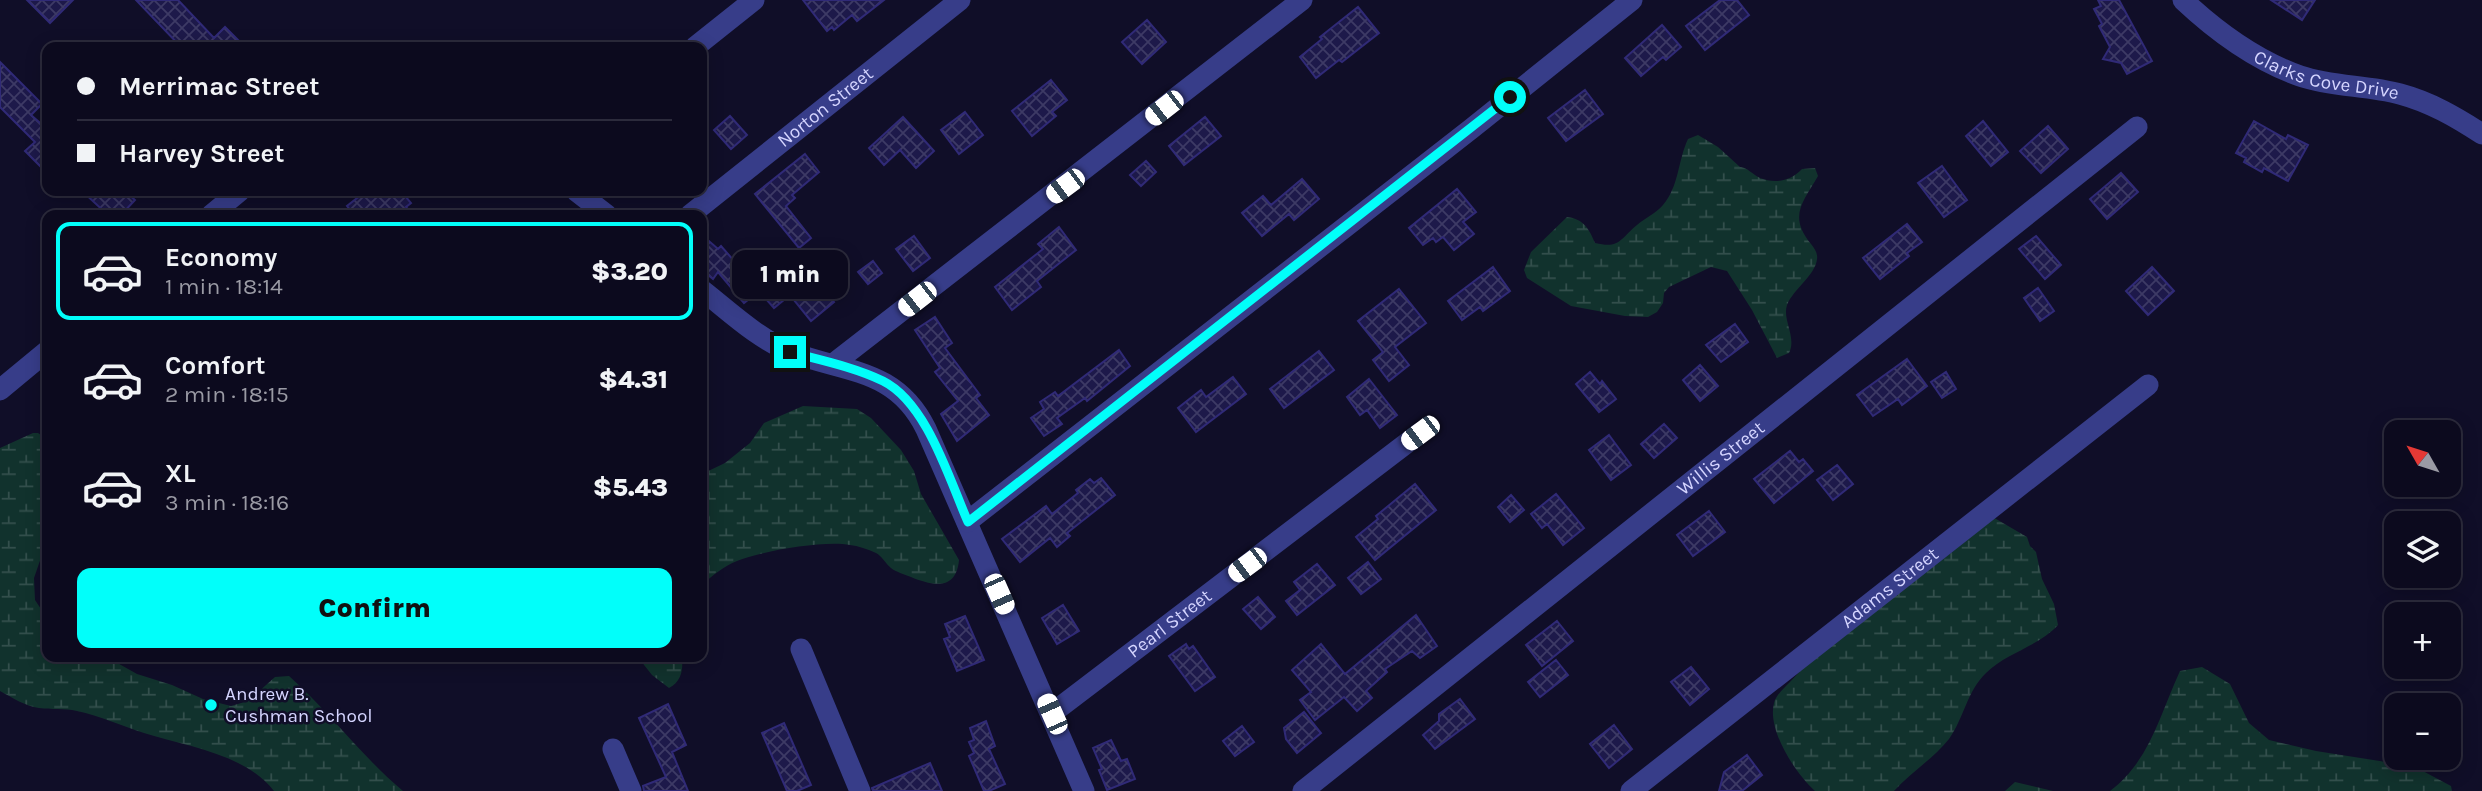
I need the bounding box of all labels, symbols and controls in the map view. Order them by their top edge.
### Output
street label: Clarks Cove Drive [2250,46,2401,104]
street label: Norton Street [773,62,878,152]
text: Merrimac Street [119,71,320,102]
route start [1494,81,1526,113]
car [1141,87,1188,129]
text: Harvey Street [119,138,285,169]
car [1042,165,1089,207]
icon: car [81,240,144,303]
text: Economy [165,242,277,273]
callout: 1 min [732,250,848,300]
text: $3.20 [591,256,668,287]
text: 1 min [760,261,820,288]
text: 1 min · 18:14 [165,273,283,300]
car [894,278,941,320]
route end [774,336,806,368]
icon: car [81,348,144,411]
text: Comfort [165,350,266,381]
text: $4.31 [598,364,668,395]
text: 2 min · 18:15 [165,381,289,408]
car [1397,412,1444,454]
street label: Willis Street [1673,417,1769,500]
north arrow [2384,420,2460,497]
map controls [2384,420,2461,770]
icon: car [81,456,144,519]
text: XL [165,458,196,489]
text: $5.43 [593,472,668,503]
text: 3 min · 18:16 [165,489,289,516]
button: layers [2384,511,2461,588]
street label: Adams Street [1837,543,1943,633]
car [1224,544,1271,586]
button: Confirm [77,568,672,648]
car [981,571,1018,617]
street label: Pearl Street [1123,585,1216,663]
button: + [2384,602,2461,679]
place label: Andrew B. Cushman School [225,683,373,727]
car [1034,691,1071,737]
button: − [2384,693,2461,770]
marker: Andrew B. Cushman School [203,697,219,713]

